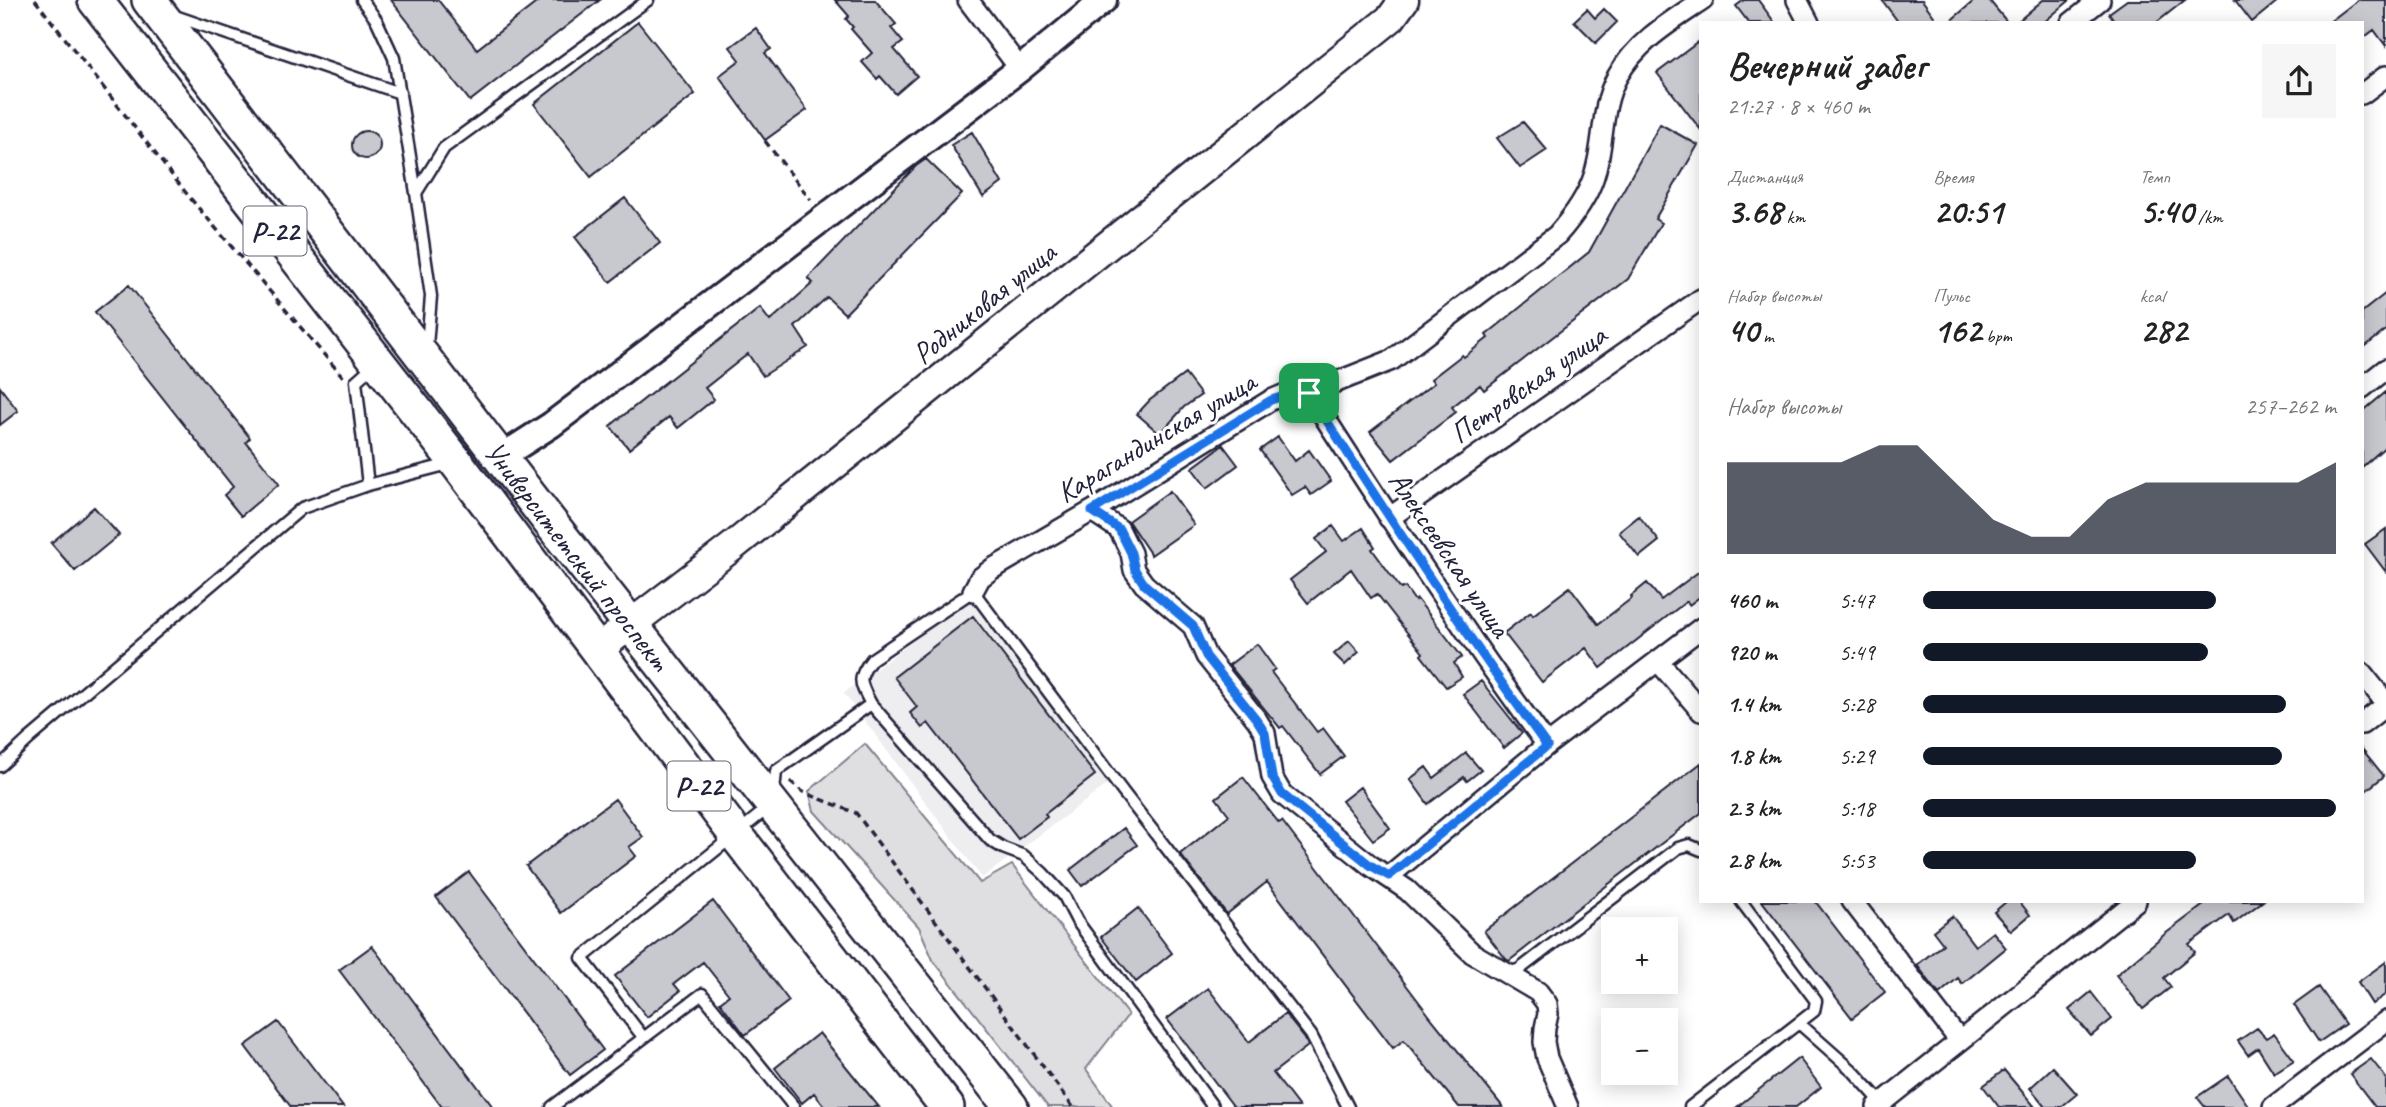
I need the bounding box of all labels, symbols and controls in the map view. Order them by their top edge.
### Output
text: Вечерний забег [1727,42,1926,89]
button: share [2262,44,2336,118]
text: 21:27 · 8 × 460 m [1727,92,1870,121]
text: Дистанция [1727,165,1803,189]
text: Время [1933,165,1973,189]
text: Темп [2140,165,2170,189]
text: 3.68 [1727,189,1782,234]
text: 20:51 [1933,189,2003,234]
text: 5:40 [2140,189,2193,234]
text: km [1782,205,1805,229]
text: /km [2193,205,2223,229]
road number: Р-22 [244,206,306,256]
street label: Родниковая улица [905,232,1065,372]
text: Набор высоты [1727,284,1821,308]
text: Пульс [1933,284,1970,308]
text: kcal [2140,284,2165,308]
text: 40 [1727,308,1759,353]
text: 162 [1933,308,1981,353]
text: 282 [2140,308,2187,353]
street label: Петровская улица [1442,315,1615,452]
text: m [1759,324,1774,348]
text: bpm [1981,324,2012,348]
street label: Карагандинская улица [1050,361,1265,511]
pin [1279,363,1339,423]
icon: arrive [1290,374,1328,412]
text: Набор высоты [1727,392,1841,421]
text: 257–262 m [2245,392,2336,421]
street label: Университетский проспект [476,433,680,680]
street label: Алексеевская улица [1380,463,1521,646]
text: 460 m [1727,586,1777,615]
text: 5:47 [1839,586,1875,615]
text: 920 m [1727,638,1776,667]
text: 5:49 [1839,638,1875,667]
text: 1.4 km [1727,690,1781,719]
text: 5:28 [1839,690,1875,719]
text: 1.8 km [1727,742,1781,771]
text: 5:29 [1839,742,1875,771]
road number: Р-22 [668,762,730,810]
text: 2.3 km [1727,794,1781,823]
text: 5:18 [1839,794,1875,823]
text: 2.8 km [1727,846,1781,875]
text: 5:53 [1839,846,1875,875]
map controls [1601,917,1678,1085]
button: + [1601,917,1678,994]
button: − [1601,1008,1678,1085]

